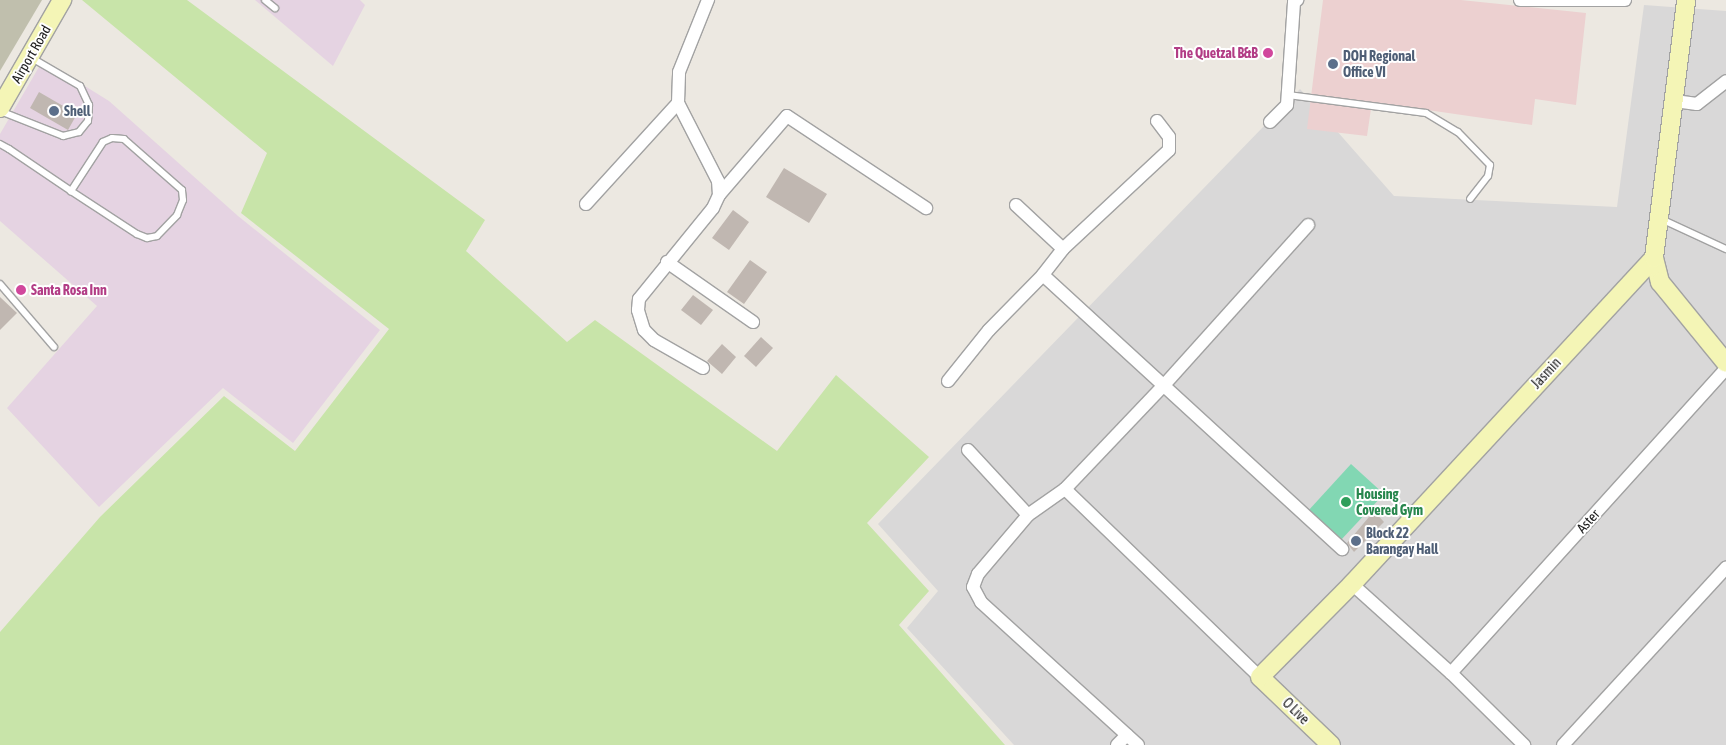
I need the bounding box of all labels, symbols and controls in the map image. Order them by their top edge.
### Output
street label: Airport Road [8,22,54,86]
place label: The Quetzal B&B [1174,45,1258,61]
marker: The Quetzal B&B [1262,47,1274,59]
place label: DOH Regional Office VI [1343,48,1415,80]
marker: DOH Regional Office VI [1327,58,1339,70]
place label: Shell [64,103,90,119]
marker: Shell [48,105,60,117]
place label: Santa Rosa Inn [31,282,107,298]
marker: Santa Rosa Inn [15,284,27,296]
street label: Jasmin [1528,354,1564,392]
place label: Housing Covered Gym [1356,486,1423,518]
marker: Housing Covered Gym [1340,496,1352,508]
street label: Aster [1573,506,1603,536]
place label: Block 22 Barangay Hall [1366,525,1438,558]
marker: Block 22 Barangay Hall [1350,535,1362,547]
street label: O Live [1279,694,1313,728]

